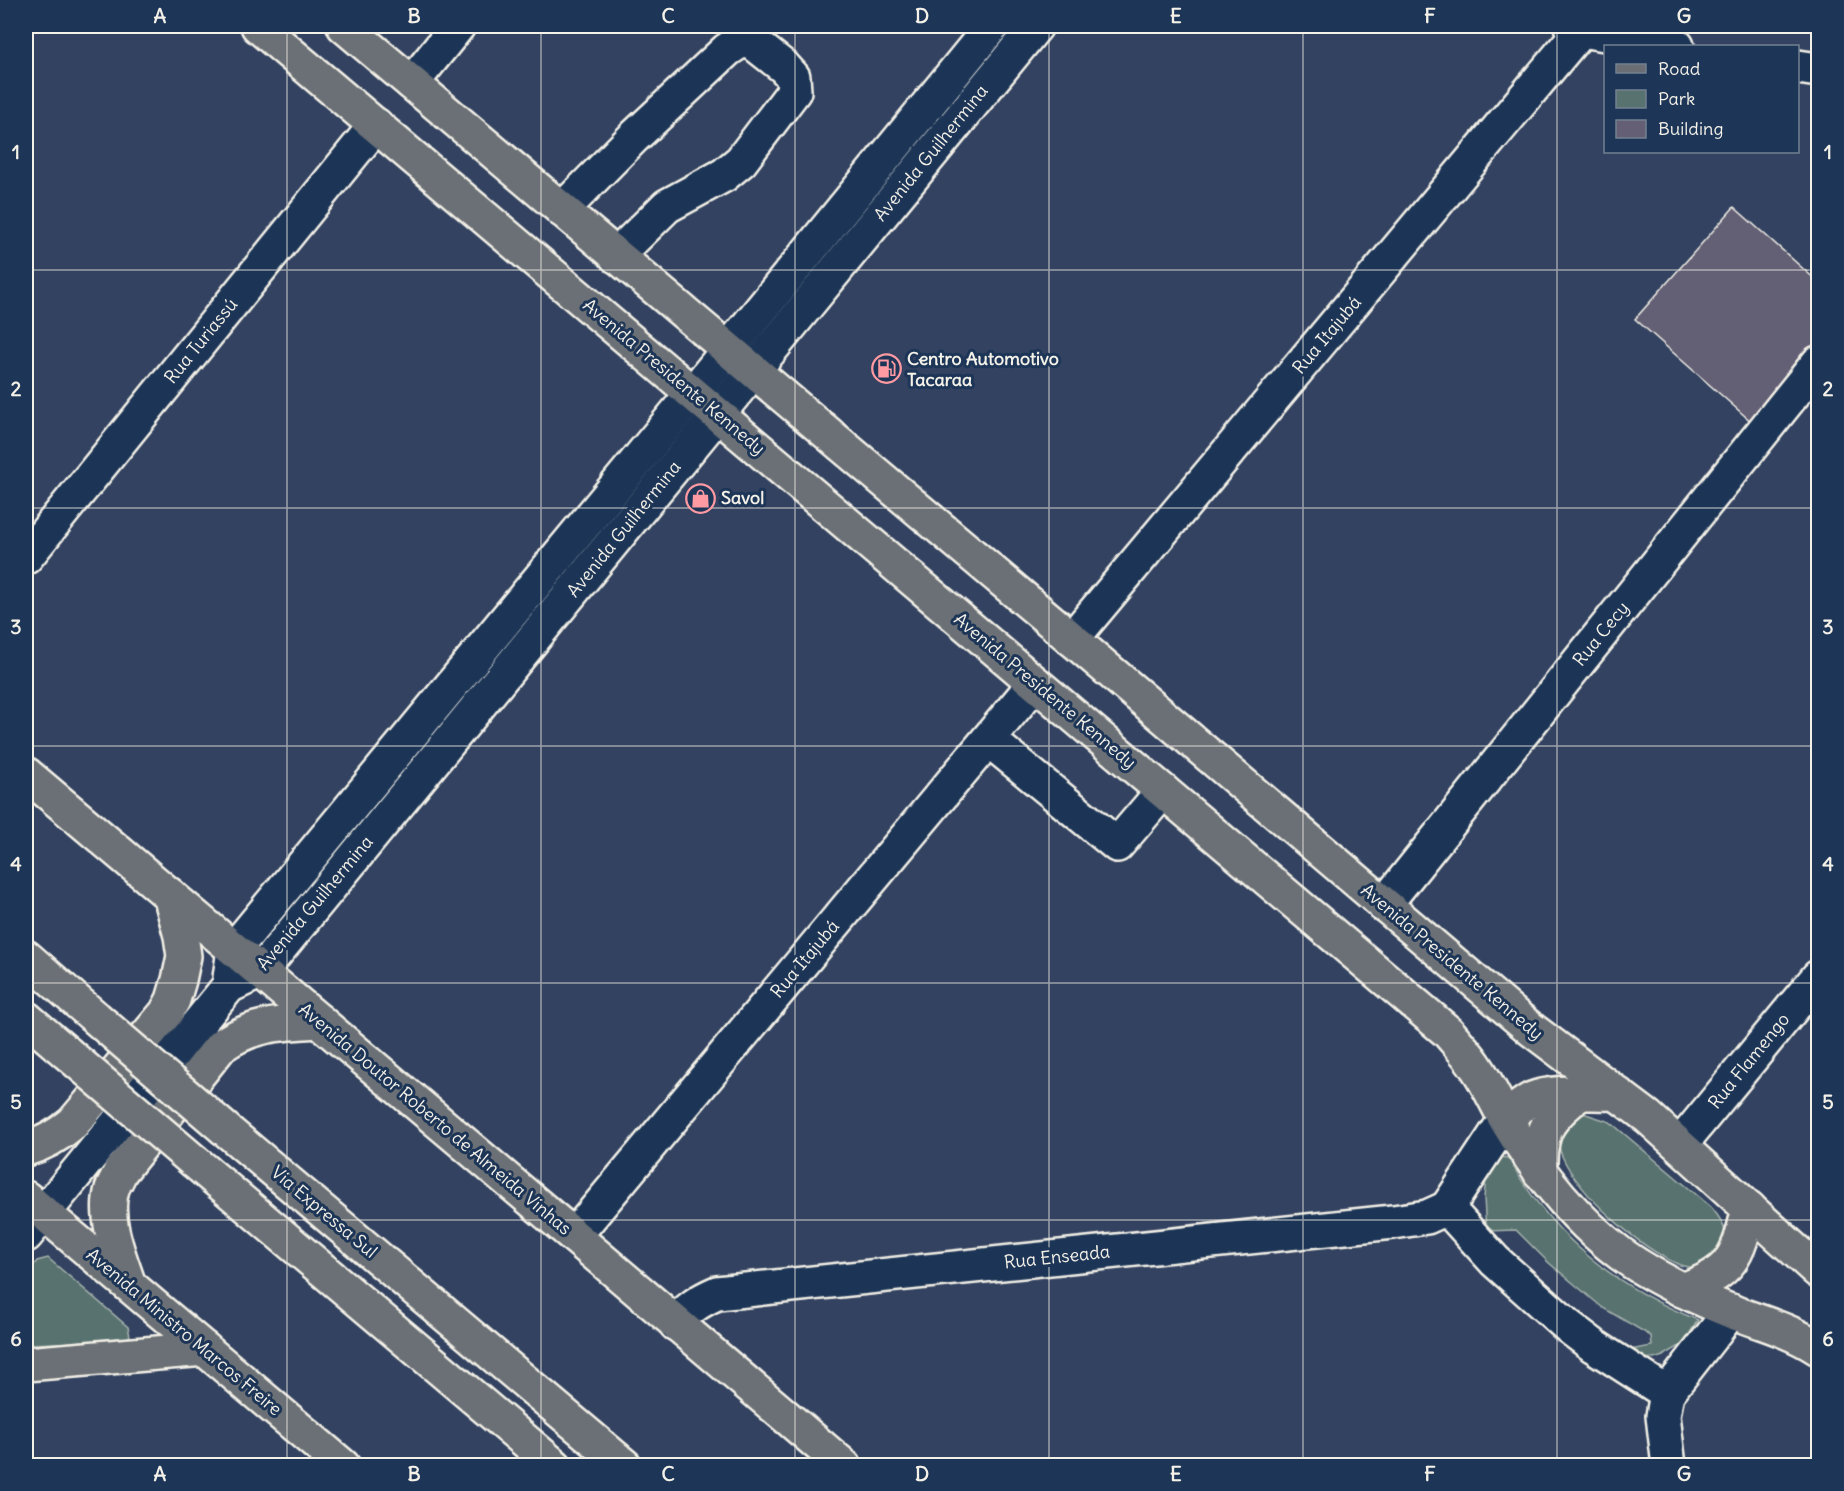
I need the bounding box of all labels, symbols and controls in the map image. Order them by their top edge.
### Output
text: A [154,3,167,28]
text: B [407,3,421,28]
text: C [661,3,675,28]
text: D [915,3,929,28]
text: E [1170,3,1182,28]
text: F [1424,3,1436,28]
text: G [1677,3,1691,28]
legend [1604,45,1799,153]
text: Road [1658,57,1701,80]
street label: Avenida Guilhermina [868,80,993,226]
text: Park [1658,87,1695,110]
text: Building [1658,117,1723,140]
text: 1 [12,139,20,164]
text: 1 [1824,139,1832,164]
street label: Rua Itajubá [1287,291,1366,378]
street label: Rua Turiassú [159,293,242,388]
street label: Avenida Presidente Kennedy [578,294,770,460]
place label: Centro Automotivo Tacaraa [907,347,1059,391]
fuel station icon: Centro Automotivo Tacaraa [870,353,902,385]
text: 2 [11,376,22,401]
text: 2 [1823,376,1834,401]
street label: Avenida Guilhermina [561,456,686,602]
shop icon: Savol [684,482,716,514]
place label: Savol [721,486,764,509]
street label: Rua Cecy [1568,597,1634,671]
street label: Avenida Presidente Kennedy [949,608,1141,774]
text: 3 [10,614,22,639]
text: 3 [1822,614,1834,639]
street label: Avenida Guilhermina [251,831,378,975]
text: 4 [10,851,22,876]
text: 4 [1822,851,1834,876]
street label: Avenida Presidente Kennedy [1356,879,1548,1045]
street label: Rua Itajubá [765,915,844,1002]
street label: Avenida Doutor Roberto de Almeida Vinhas [294,998,576,1240]
street label: Rua Flamengo [1703,1008,1794,1113]
text: 5 [10,1089,22,1114]
text: 5 [1822,1089,1834,1114]
street label: Via Expressa Sul [267,1161,382,1263]
street label: Rua Enseada [1003,1240,1111,1273]
street label: Avenida Ministro Marcos Freire [82,1243,287,1420]
text: 6 [10,1326,22,1351]
text: 6 [1822,1326,1834,1351]
text: A [154,1461,167,1486]
text: B [407,1461,421,1486]
text: C [661,1461,675,1486]
text: D [915,1461,929,1486]
text: E [1170,1461,1182,1486]
text: F [1424,1461,1436,1486]
text: G [1677,1461,1691,1486]

